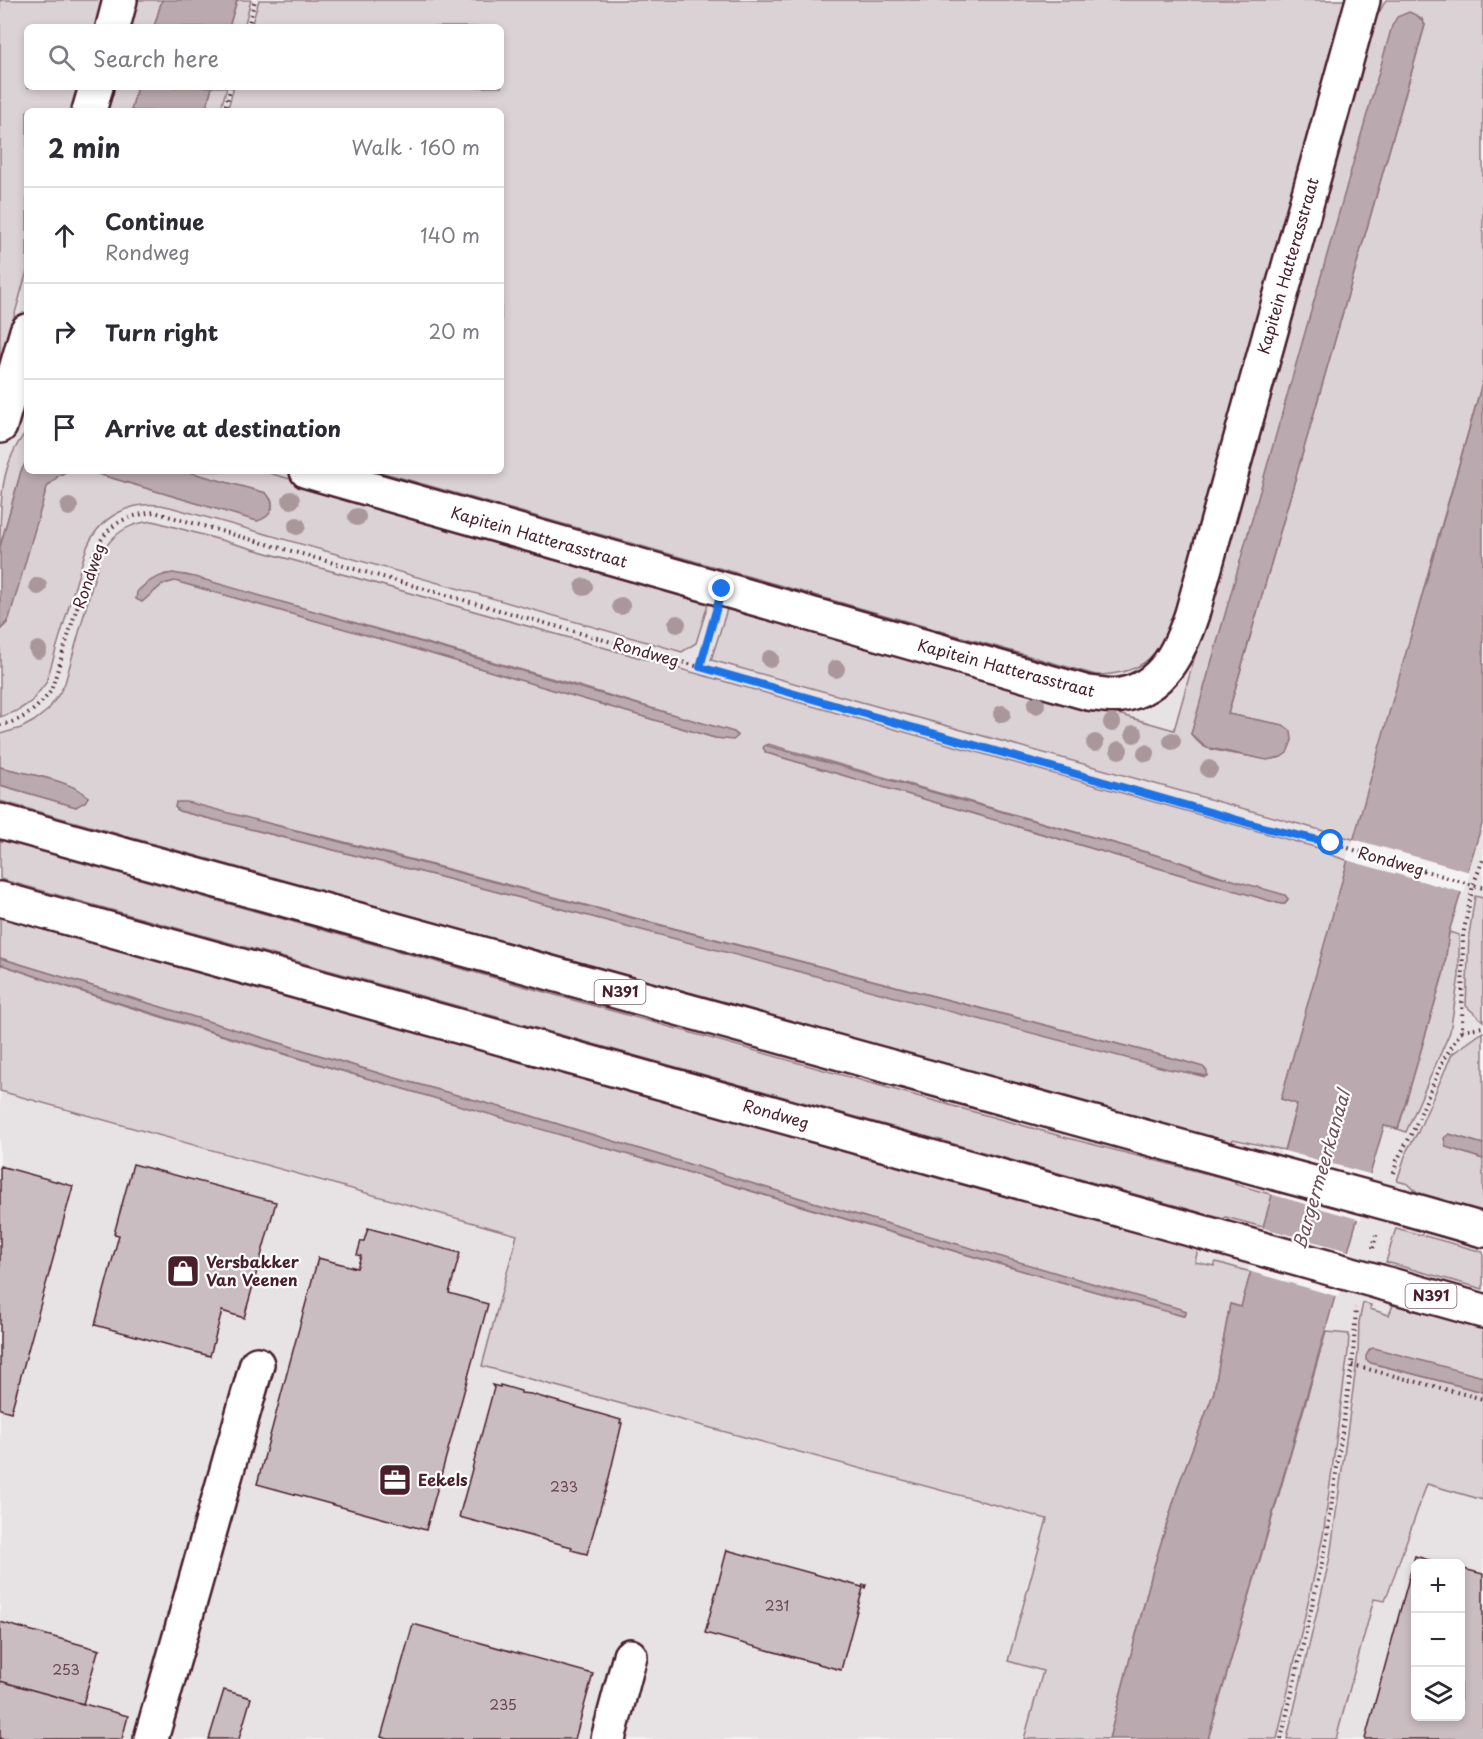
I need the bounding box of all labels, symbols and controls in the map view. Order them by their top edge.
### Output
search box [24,24,504,90]
icon: search [45,41,78,74]
text: Search here [93,41,219,74]
text: 2 min [48,128,121,167]
text: Walk · 160 m [352,132,480,162]
street label: Kapitein Hatterasstraat [1250,174,1324,357]
text: Continue [105,204,204,237]
icon: ahead [48,219,81,252]
text: 140 m [420,220,480,250]
text: Rondweg [105,237,190,267]
icon: right [48,315,81,348]
text: Turn right [105,315,218,348]
text: 20 m [428,316,480,346]
icon: arrive [48,411,81,444]
text: Arrive at destination [105,411,341,444]
street label: Kapitein Hatterasstraat [448,499,631,573]
street label: Rondweg [66,540,110,612]
route end [708,575,734,601]
street label: Rondweg [610,630,682,672]
street label: Kapitein Hatterasstraat [915,632,1098,702]
route start [1317,829,1343,855]
street label: Rondweg [1355,839,1427,881]
road number: N391 [594,980,646,1004]
water label: Bargermeerkanaal [1285,1084,1357,1252]
street label: Rondweg [740,1092,812,1134]
place label: Versbakker Van Veenen [206,1249,300,1291]
shop icon: Versbakker Van Veenen [165,1253,201,1289]
road number: N391 [1406,1284,1456,1308]
office icon: Eekels [377,1462,413,1498]
place label: Eekels [418,1467,468,1491]
house number: 233 [550,1476,578,1497]
map controls [1411,1559,1465,1721]
button: + [1411,1559,1465,1613]
house number: 231 [765,1595,789,1616]
button: − [1411,1613,1465,1667]
house number: 253 [52,1659,80,1680]
button: layers [1411,1667,1465,1721]
house number: 235 [489,1694,517,1715]

